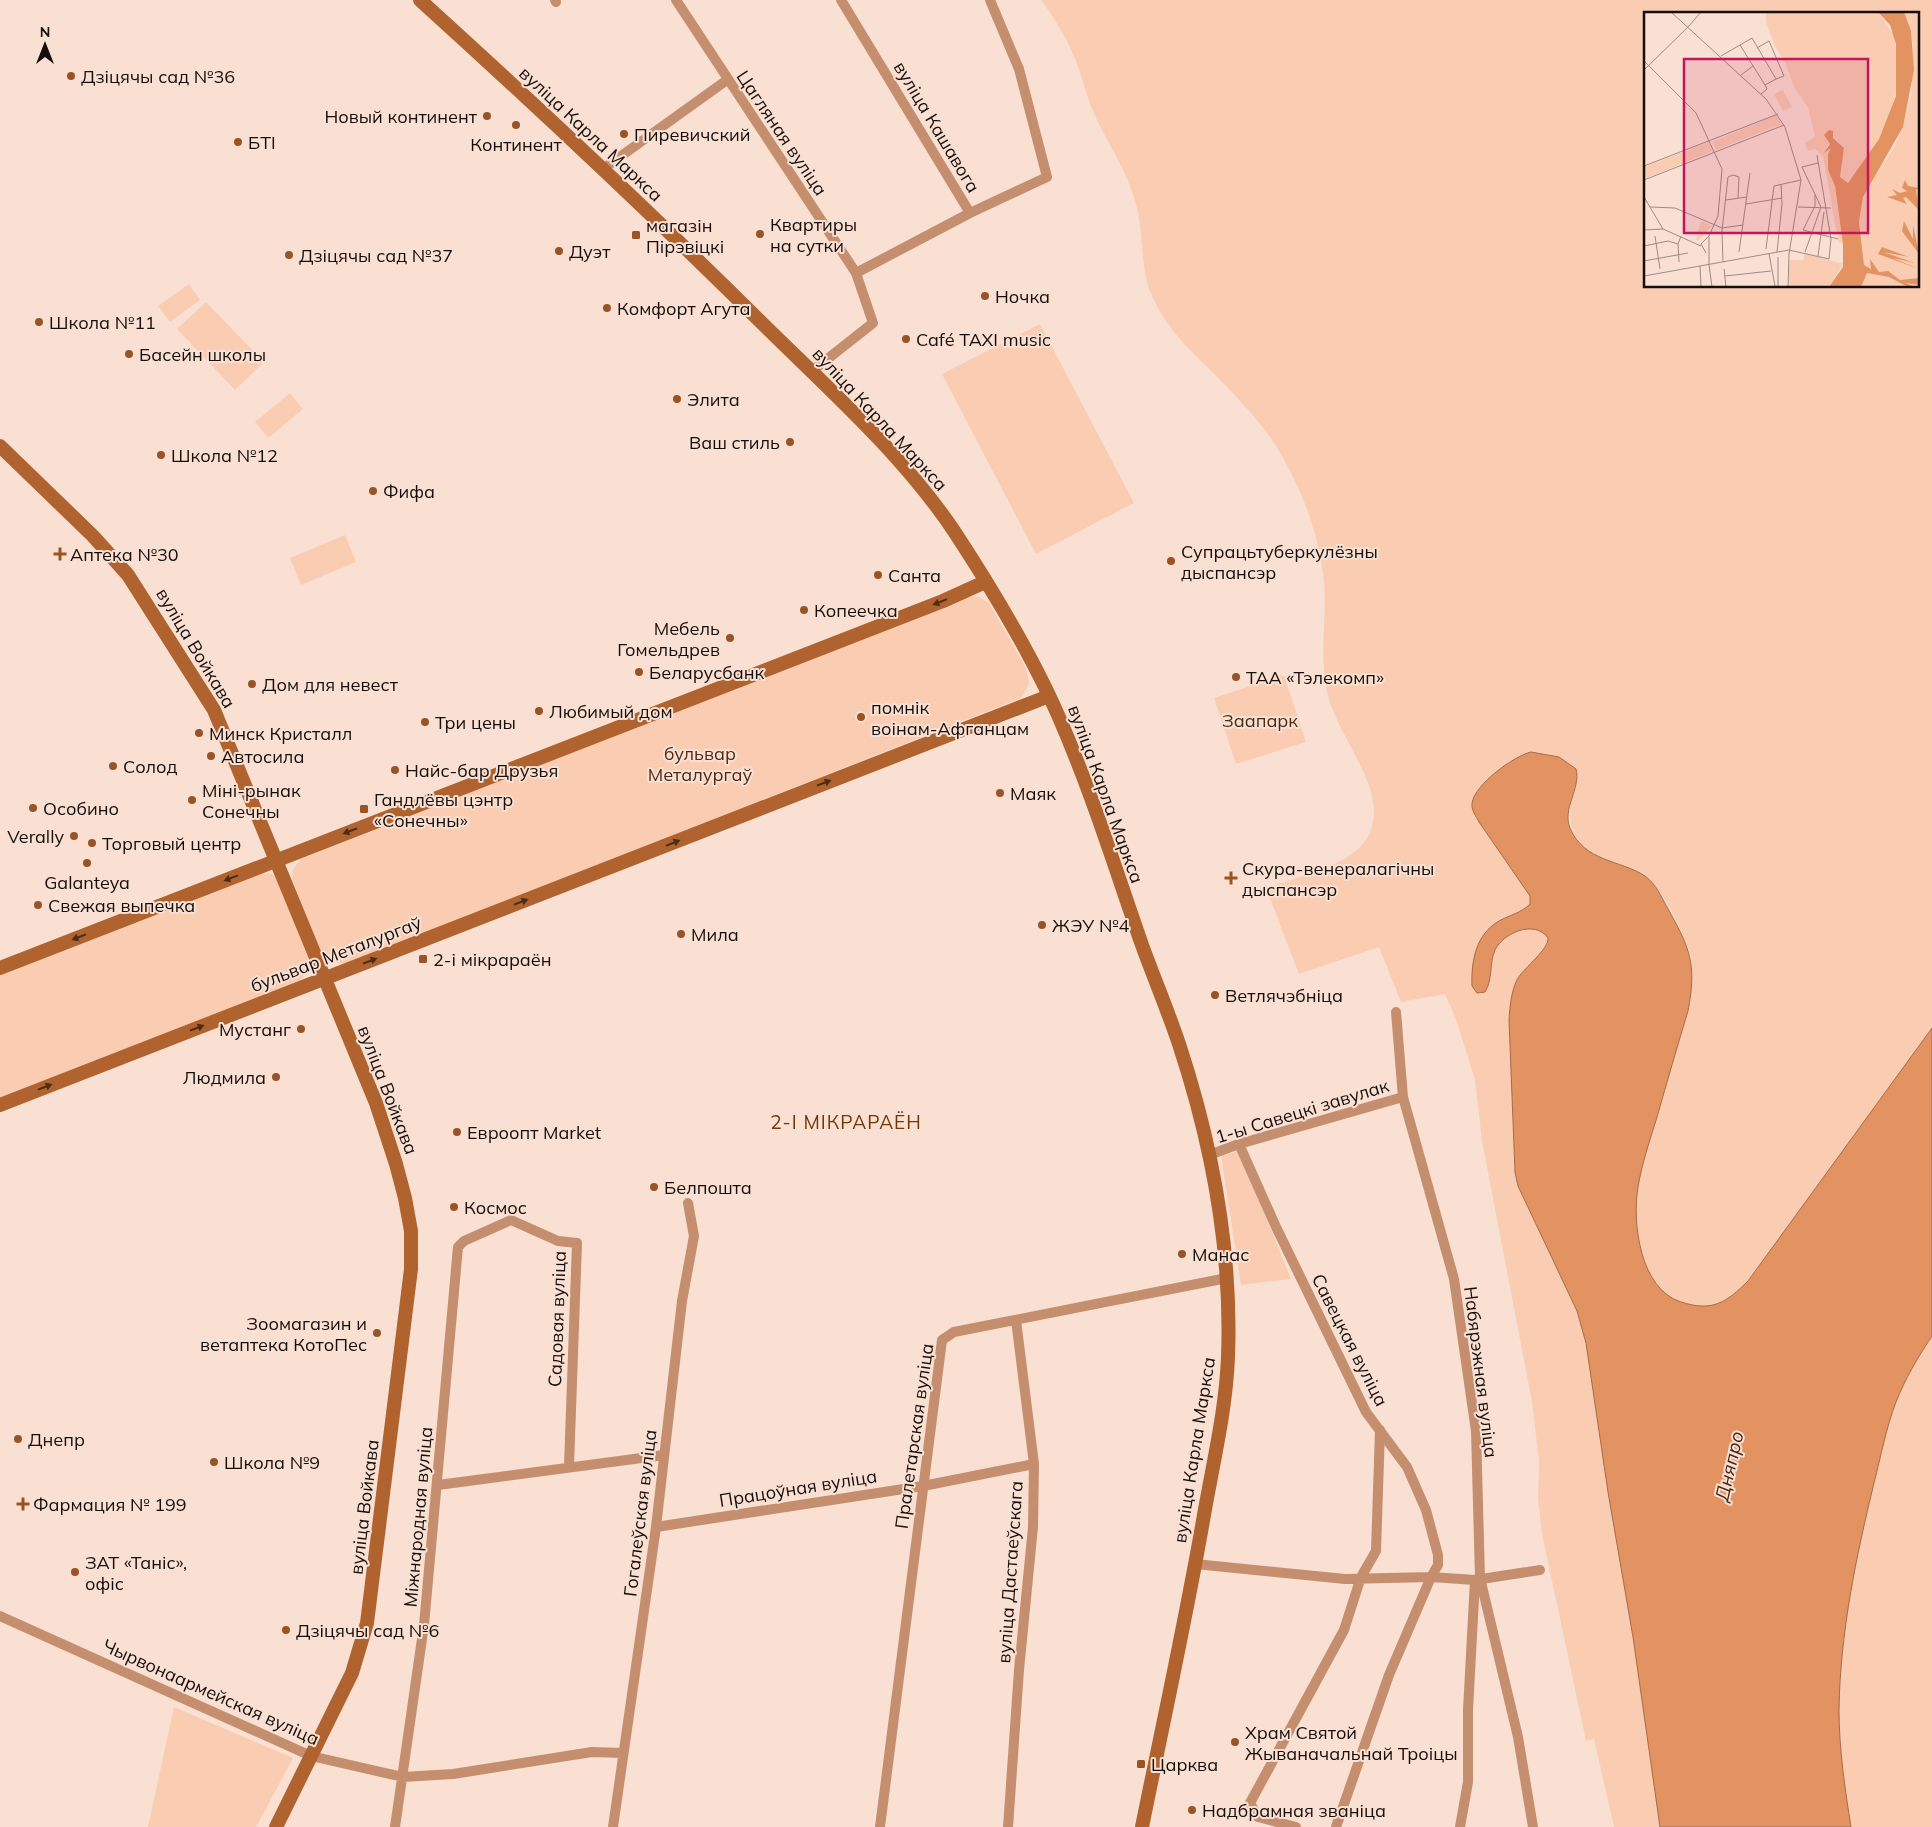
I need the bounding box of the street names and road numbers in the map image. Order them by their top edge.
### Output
street label: вуліца Кашавога [889,57,985,197]
street label: вуліца Карла Маркса [514,61,668,207]
street label: Цагляная вуліца [732,66,832,200]
street label: вуліца Карла Маркса [807,342,953,496]
street label: вуліца Войкава [151,584,241,712]
street label: вуліца Карла Маркса [1063,702,1149,886]
street label: бульвар Металургаў [247,911,425,997]
street label: вуліца Войкава [353,1022,423,1158]
street label: 1-ы Савецкі завулак [1212,1074,1392,1148]
street label: Садовая вуліца [543,1250,571,1388]
street label: Савецкая вуліца [1307,1270,1393,1410]
street label: Набярэжная вуліца [1459,1285,1503,1459]
street label: Пралетарская вуліца [890,1342,938,1530]
street label: вуліца Карла Маркса [1168,1355,1220,1545]
street label: Міжнародная вуліца [399,1426,437,1608]
street label: Гогалеўская вуліца [618,1428,662,1598]
street label: вуліца Войкава [344,1438,384,1576]
street label: Працоўная вуліца [717,1464,879,1512]
street label: вуліца Дастаеўскага [992,1480,1028,1664]
street label: Чырвонаармейская вуліца [99,1634,323,1750]

